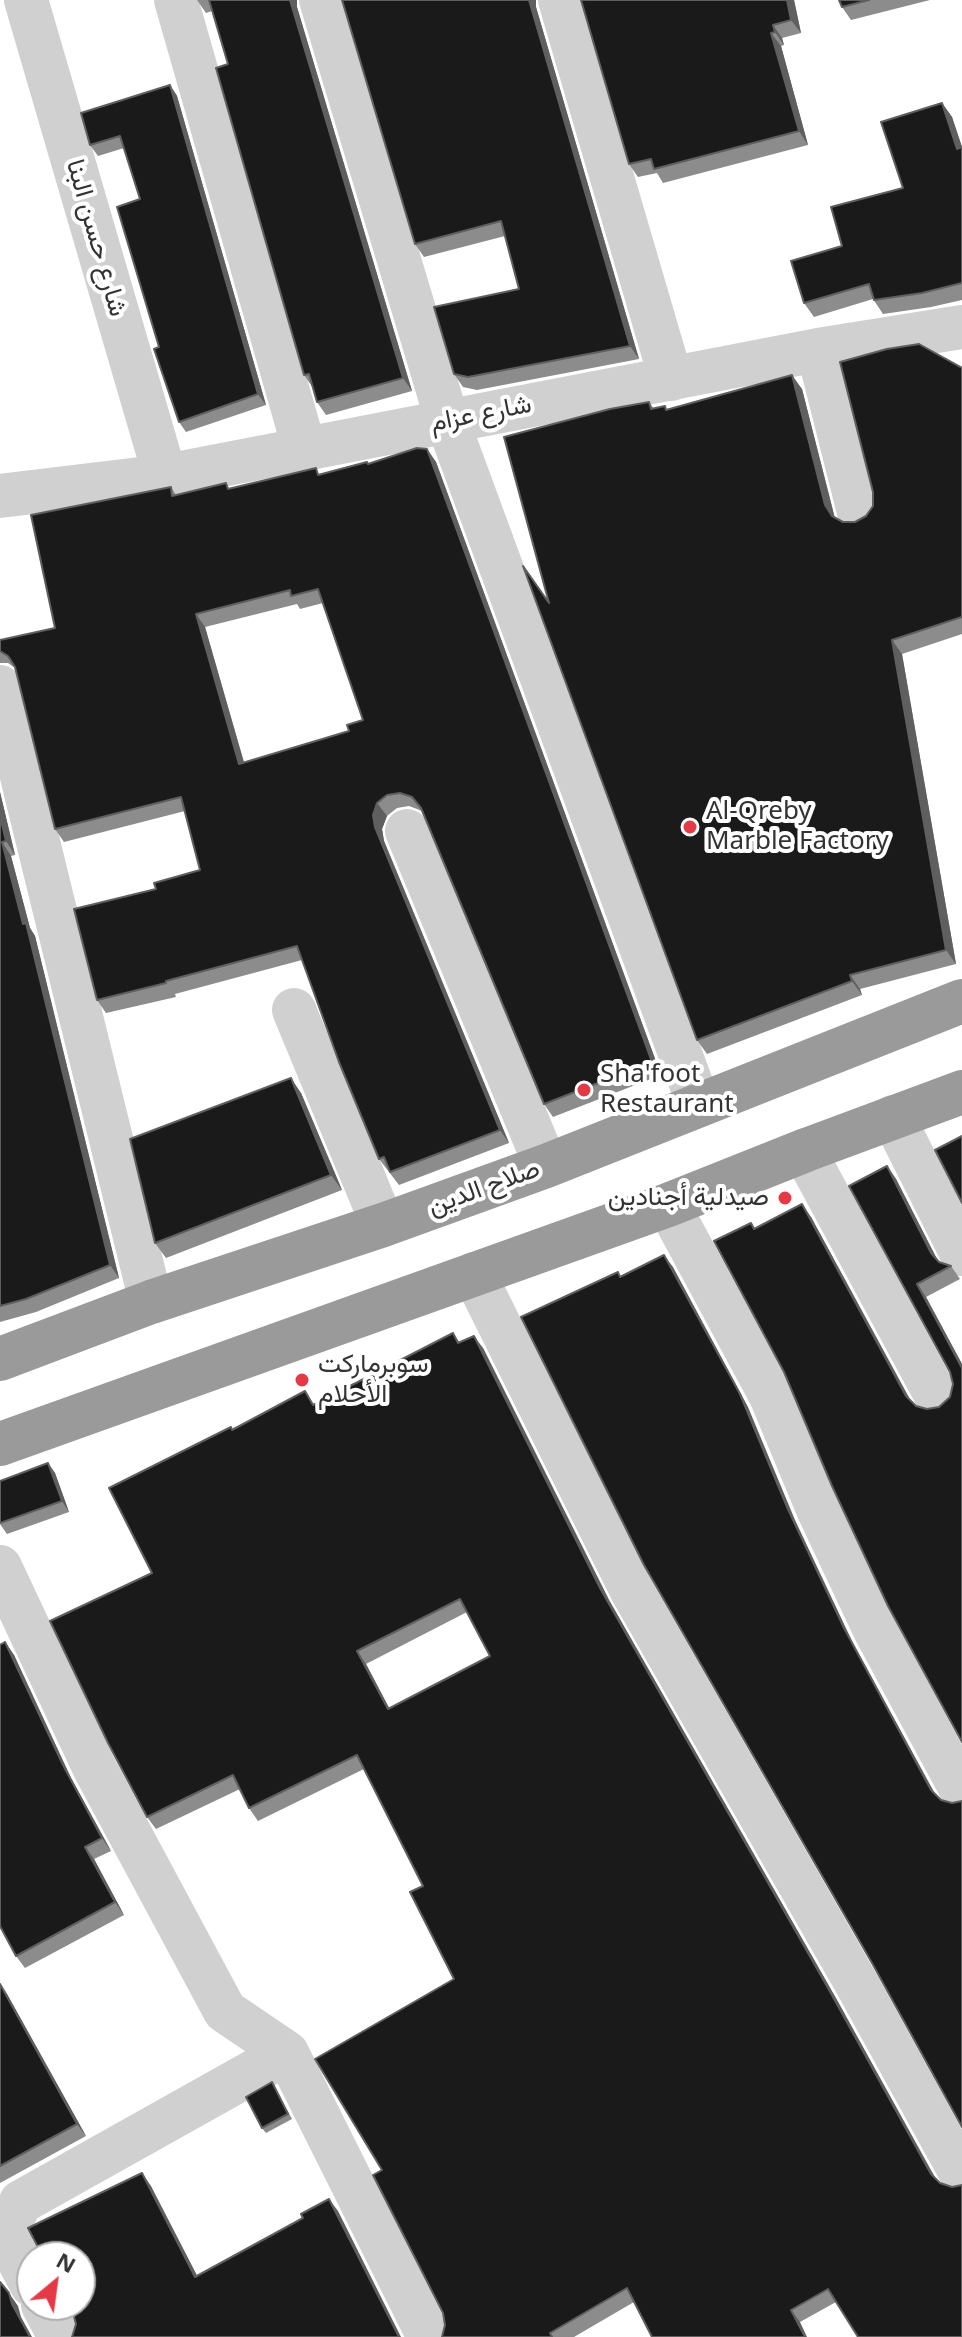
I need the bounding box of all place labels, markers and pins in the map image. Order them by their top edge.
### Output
place label: Al-Qreby Marble Factory [706,796,889,858]
marker: Al-Qreby Marble Factory [681,818,699,836]
place label: Sha'foot Restaurant [600,1059,734,1120]
marker: Sha'foot Restaurant [575,1081,593,1099]
place label: صيدلية أجنادين [608,1182,769,1214]
marker: صيدلية أجنادين [776,1189,794,1207]
place label: سوبرماركت الأحلام [318,1349,429,1410]
marker: سوبرماركت الأحلام [293,1371,311,1389]

